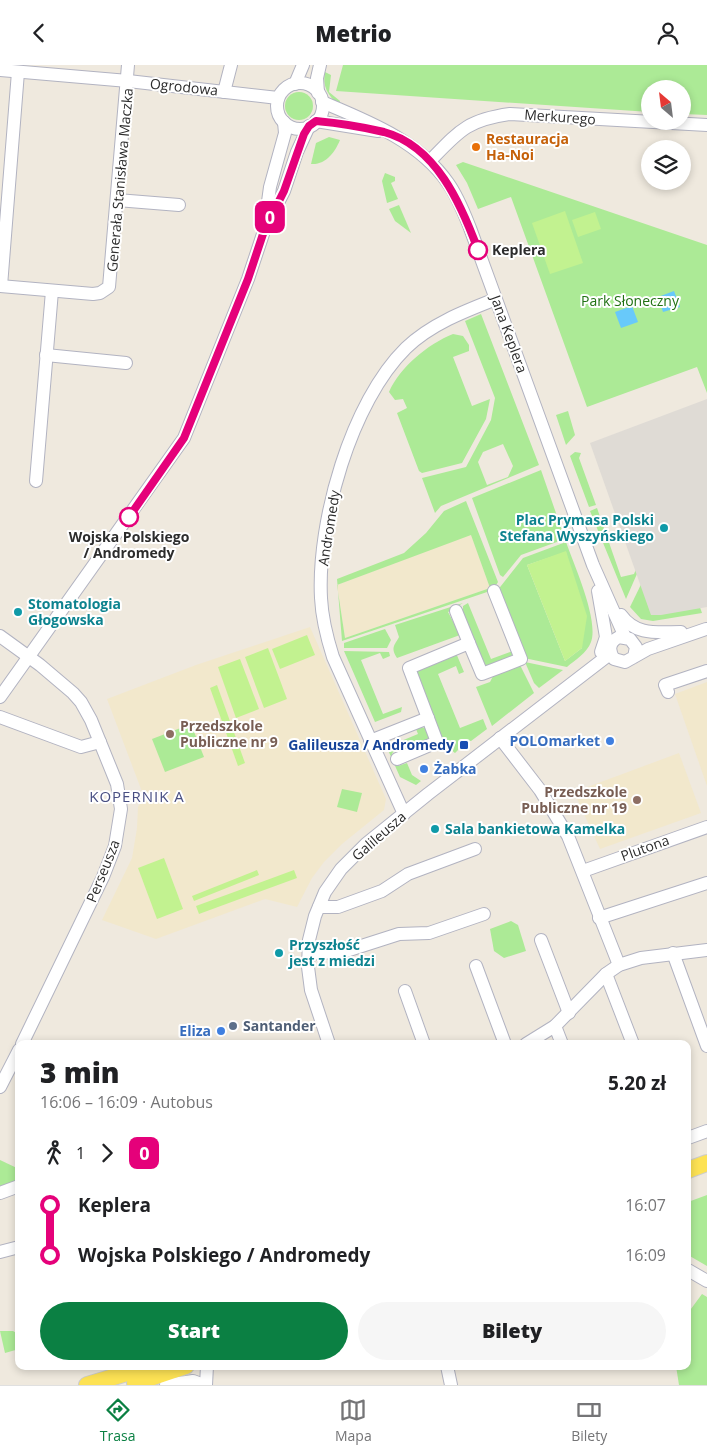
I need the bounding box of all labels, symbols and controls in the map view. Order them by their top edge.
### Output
text: Metrio [315,18,392,48]
icon: back [25,19,53,47]
icon: person [654,19,682,47]
street label: Ogrodowa [149,73,219,100]
north arrow [641,80,691,130]
map controls [641,80,691,190]
street label: Generała Stanisława Maczka [102,87,137,273]
street label: Merkurego [524,105,596,128]
place label: Restauracja Ha-Noi [486,129,569,164]
button: layers [641,140,691,190]
marker: Restauracja Ha-Noi [470,141,482,153]
line badge: 0 [254,201,286,233]
text: 0 [265,205,275,229]
marker: Keplera [468,240,488,260]
place label: Keplera [492,240,546,259]
street label: Jana Keplera [486,290,532,375]
park label: Park Słoneczny [581,291,680,310]
street label: Andromedy [313,488,344,567]
marker: Wojska Polskiego / Andromedy [119,507,139,527]
place label: Plac Prymasa Polski Stefana Wyszyńskiego [500,510,654,545]
marker: Plac Prymasa Polski Stefana Wyszyńskiego [658,522,670,534]
place label: Wojska Polskiego / Andromedy [69,527,190,562]
place label: Stomatologia Głogowska [28,594,121,629]
marker: Stomatologia Głogowska [12,606,24,618]
place label: Przedszkole Publiczne nr 9 [180,716,278,751]
marker: Przedszkole Publiczne nr 9 [164,728,176,740]
place label: POLOmarket [509,731,600,750]
place label: Galileusza / Andromedy [288,735,454,754]
marker: POLOmarket [604,735,616,747]
marker: Galileusza / Andromedy [458,739,470,751]
place label: Żabka [434,759,477,778]
marker: Żabka [418,763,430,775]
place label: Przedszkole Publiczne nr 19 [521,782,627,817]
district label: KOPERNIK A [89,786,185,806]
marker: Przedszkole Publiczne nr 19 [631,794,643,806]
street label: Galileusza [348,807,410,864]
place label: Sala bankietowa Kamelka [445,819,625,838]
marker: Sala bankietowa Kamelka [429,823,441,835]
street label: Plutona [618,830,672,865]
street label: Perseusza [81,837,124,905]
place label: Przyszłość jest z miedzi [288,935,375,970]
marker: Przyszłość jest z miedzi [273,947,285,959]
place label: Santander [243,1016,316,1035]
marker: Santander [227,1020,239,1032]
place label: Eliza [179,1021,211,1040]
marker: Eliza [215,1025,227,1037]
text: 3 min [40,1053,120,1091]
text: 5.20 zł [608,1070,666,1096]
text: 16:06 – 16:09 · Autobus [40,1091,213,1113]
icon: walk [40,1139,68,1167]
icon: forward [93,1139,121,1167]
text: 0 [139,1141,149,1165]
text: 1 [76,1142,85,1164]
text: Keplera [78,1192,151,1218]
text: 16:07 [625,1194,666,1216]
text: Wojska Polskiego / Andromedy [78,1242,370,1268]
text: 16:09 [625,1244,666,1266]
button: Start [40,1302,348,1360]
button: Bilety [358,1302,666,1360]
tab: Trasa [100,1396,135,1445]
tab: Mapa [335,1396,372,1445]
tab: Bilety [571,1396,607,1445]

